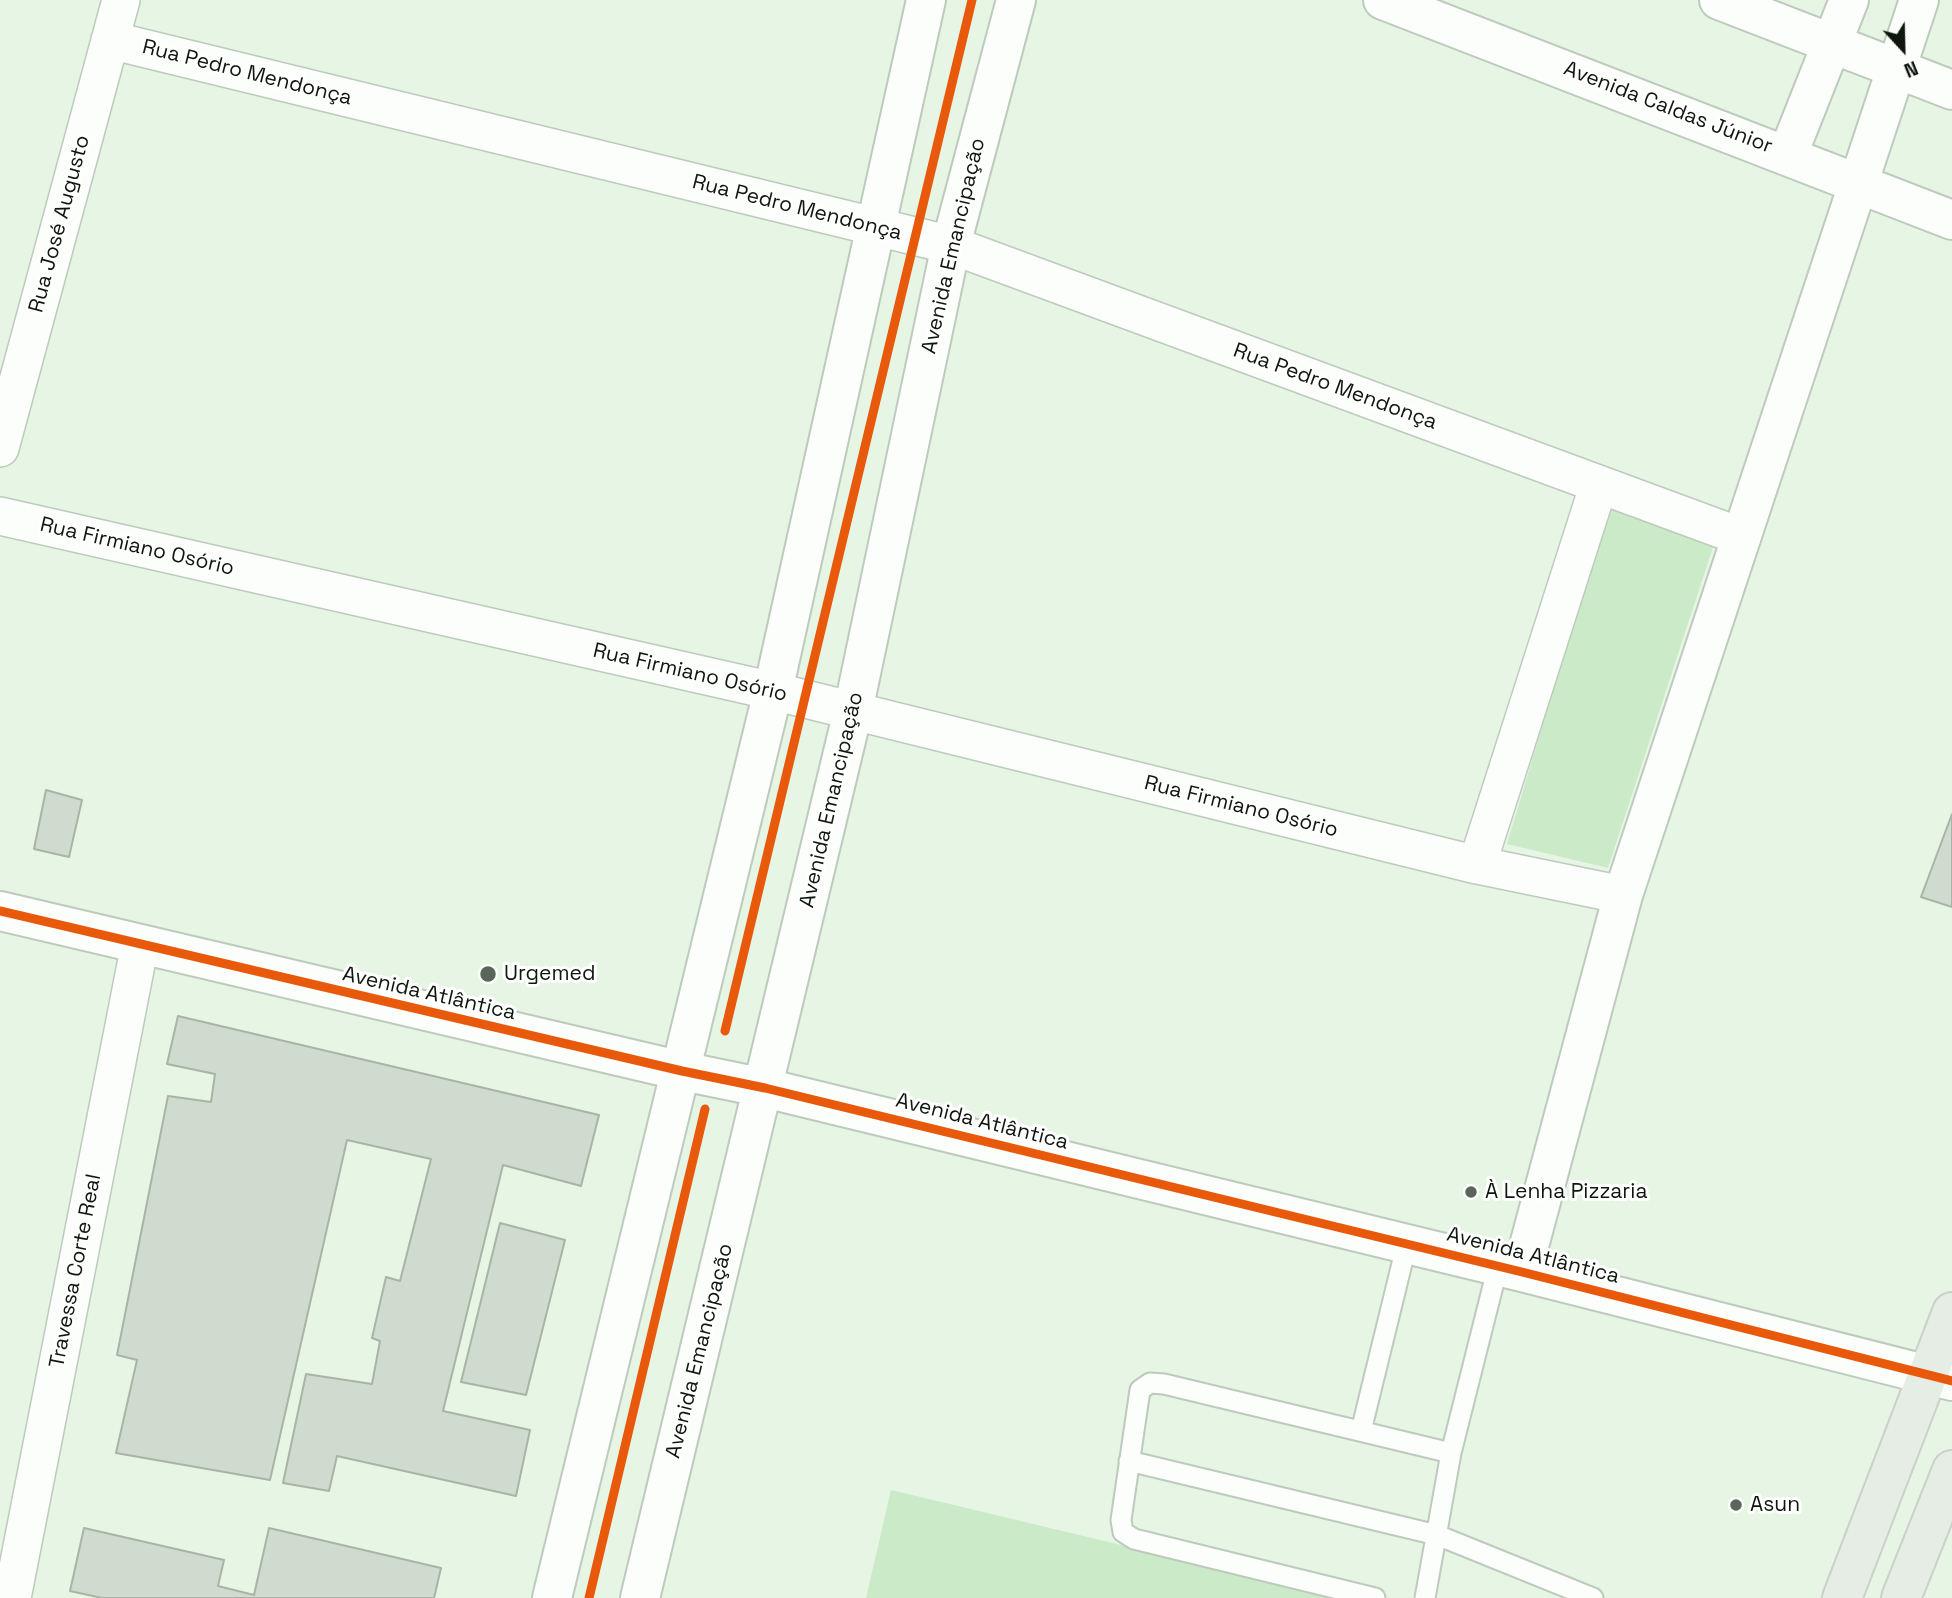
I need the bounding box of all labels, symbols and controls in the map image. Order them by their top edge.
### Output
north arrow [1868,14,1938,84]
street label: Rua Pedro Mendonça [140,35,354,111]
text: N [1900,55,1922,83]
street label: Avenida Caldas Júnior [1560,57,1776,159]
street label: Rua José Augusto [24,132,96,316]
street label: Avenida Emancipação [917,136,991,356]
street label: Rua Pedro Mendonça [690,170,904,246]
street label: Rua Pedro Mendonça [1230,338,1440,436]
street label: Rua Firmiano Osório [37,512,237,582]
street label: Rua Firmiano Osório [590,638,790,708]
street label: Avenida Emancipação [795,690,869,910]
street label: Rua Firmiano Osório [1142,771,1340,843]
place label: Urgemed [504,961,595,987]
street label: Avenida Atlântica [340,962,518,1026]
marker: Urgemed [478,964,498,984]
street label: Avenida Atlântica [893,1088,1071,1156]
street label: Travessa Corte Real [45,1172,107,1370]
place label: À Lenha Pizzaria [1485,1179,1647,1205]
marker: À Lenha Pizzaria [1463,1184,1479,1200]
street label: Avenida Atlântica [1444,1222,1622,1290]
street label: Avenida Emancipação [661,1241,739,1461]
place label: Asun [1750,1492,1800,1518]
marker: Asun [1728,1497,1744,1513]

